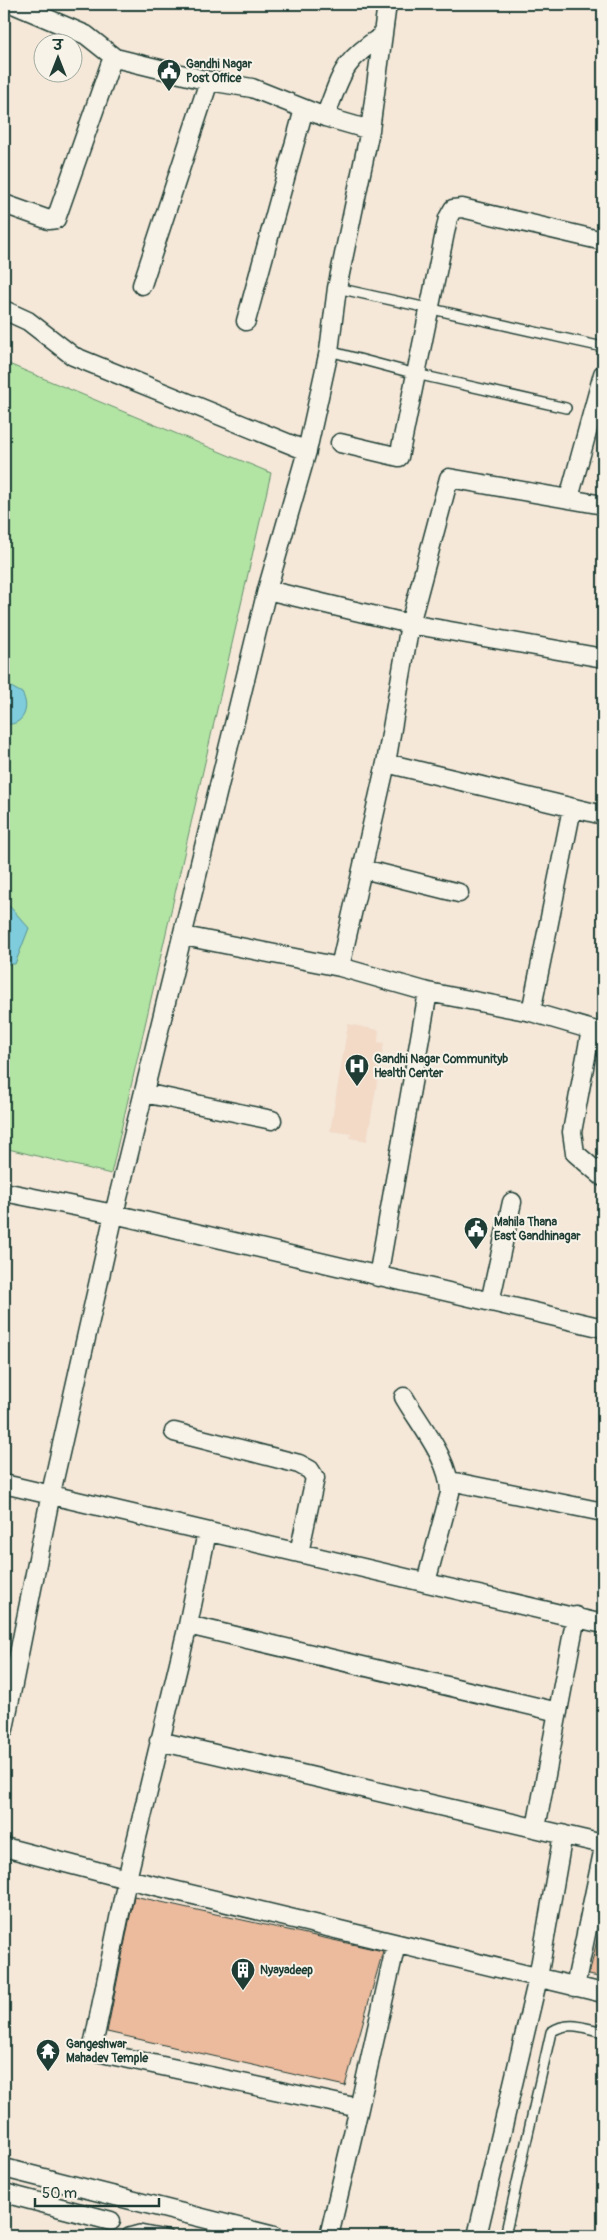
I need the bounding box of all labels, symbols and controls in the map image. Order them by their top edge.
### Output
north arrow [32,32,82,82]
text: उ [51,37,64,54]
place label: Gandhi Nagar Post Office [186,57,253,86]
public building icon: Gandhi Nagar Post Office [156,58,182,92]
place label: Gandhi Nagar Communityb Health Center [374,1052,508,1081]
hospital icon: Gandhi Nagar Communityb Health Center [344,1053,370,1087]
place label: Mahila Thana East Gandhinagar [494,1215,581,1244]
public building icon: Mahila Thana East Gandhinagar [463,1216,489,1250]
building icon: Nyayadeep [230,1957,256,1991]
place label: Nyayadeep [260,1963,313,1978]
place label: Gangeshwar Mahadev Temple [66,2037,149,2066]
temple icon: Gangeshwar Mahadev Temple [35,2038,61,2072]
scale bar [35,2175,159,2207]
text: 50 m [42,2184,77,2203]

